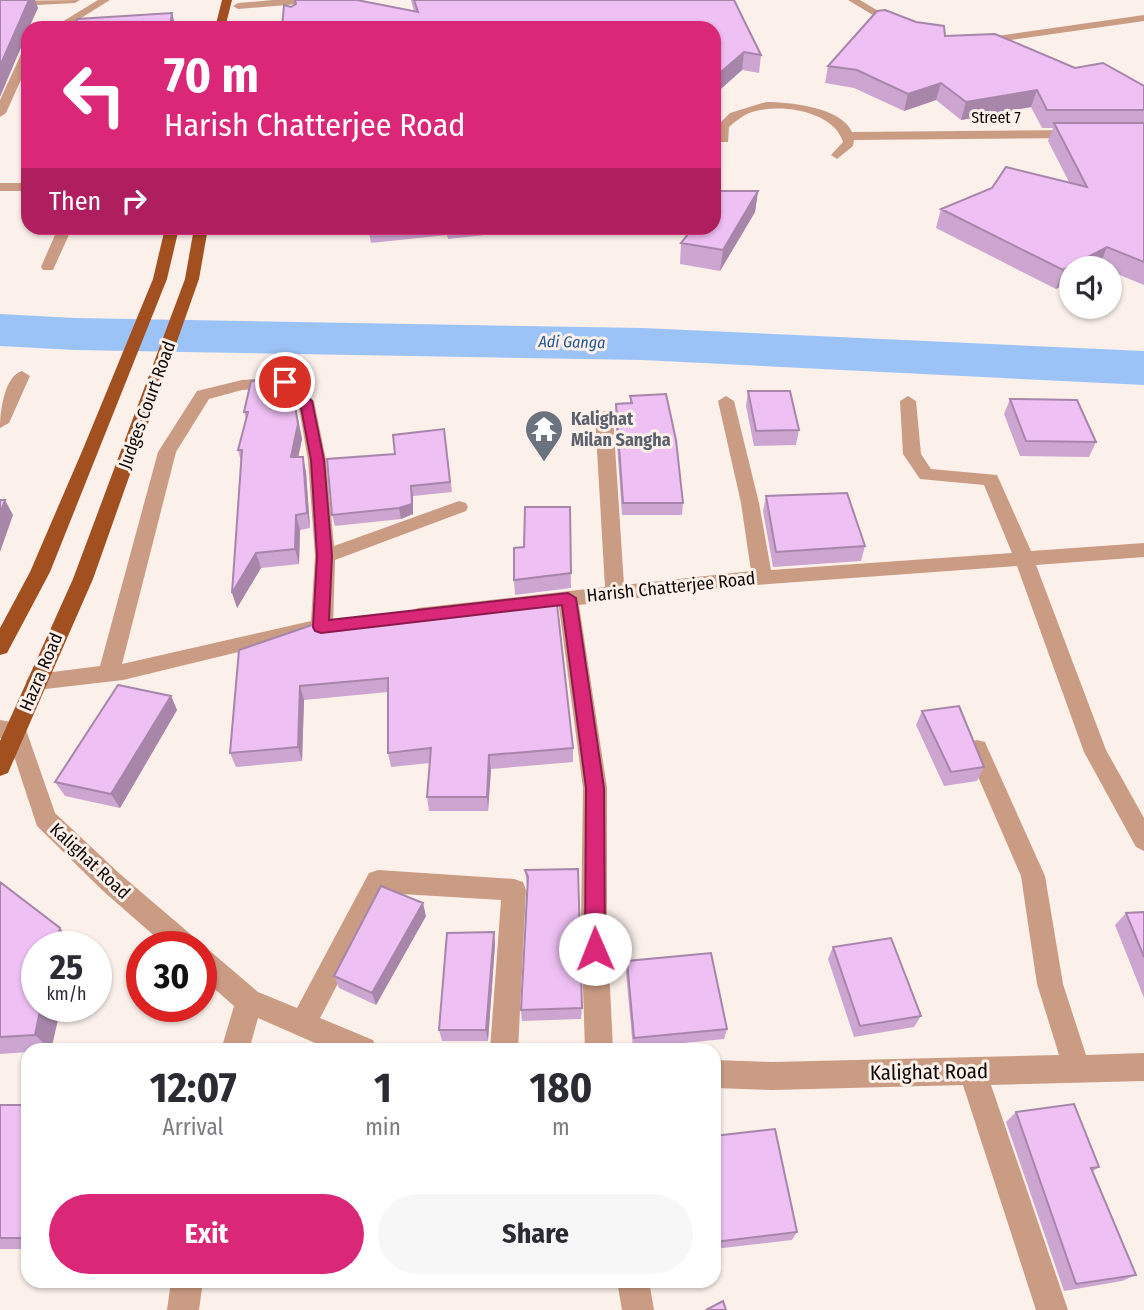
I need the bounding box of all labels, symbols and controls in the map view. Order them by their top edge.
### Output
text: 70 m [164,46,259,105]
icon: left [49,49,140,140]
text: Harish Chatterjee Road [164,106,465,144]
street label: Street 7 [971,108,1021,127]
icon: right [115,182,153,220]
text: Then [49,186,101,217]
map controls [1059,256,1122,319]
button: sound [1059,256,1122,319]
water label: Adi Ganga [537,332,606,352]
street label: Judges Court Road [114,338,180,472]
pin [255,352,315,412]
icon: arrive [266,363,304,401]
temple icon: Kalighat Milan Sangha [523,408,565,463]
place label: Kalighat Milan Sangha [571,408,671,451]
street label: Harish Chatterjee Road [586,567,756,607]
street label: Hazra Road [15,630,67,714]
street label: Kalighat Road [45,818,135,904]
position arrow [558,912,632,986]
speed limit sign: 30 [126,931,217,1022]
text: 25 [50,946,83,988]
text: km/h [46,983,87,1005]
street label: Kalighat Road [870,1058,988,1086]
text: 12:07 [150,1063,237,1113]
text: 1 [374,1063,392,1113]
text: 180 [529,1063,592,1113]
text: Arrival [163,1113,224,1141]
text: min [365,1113,401,1141]
text: m [552,1113,570,1141]
button: Exit [49,1194,364,1274]
button: Share [378,1194,693,1274]

